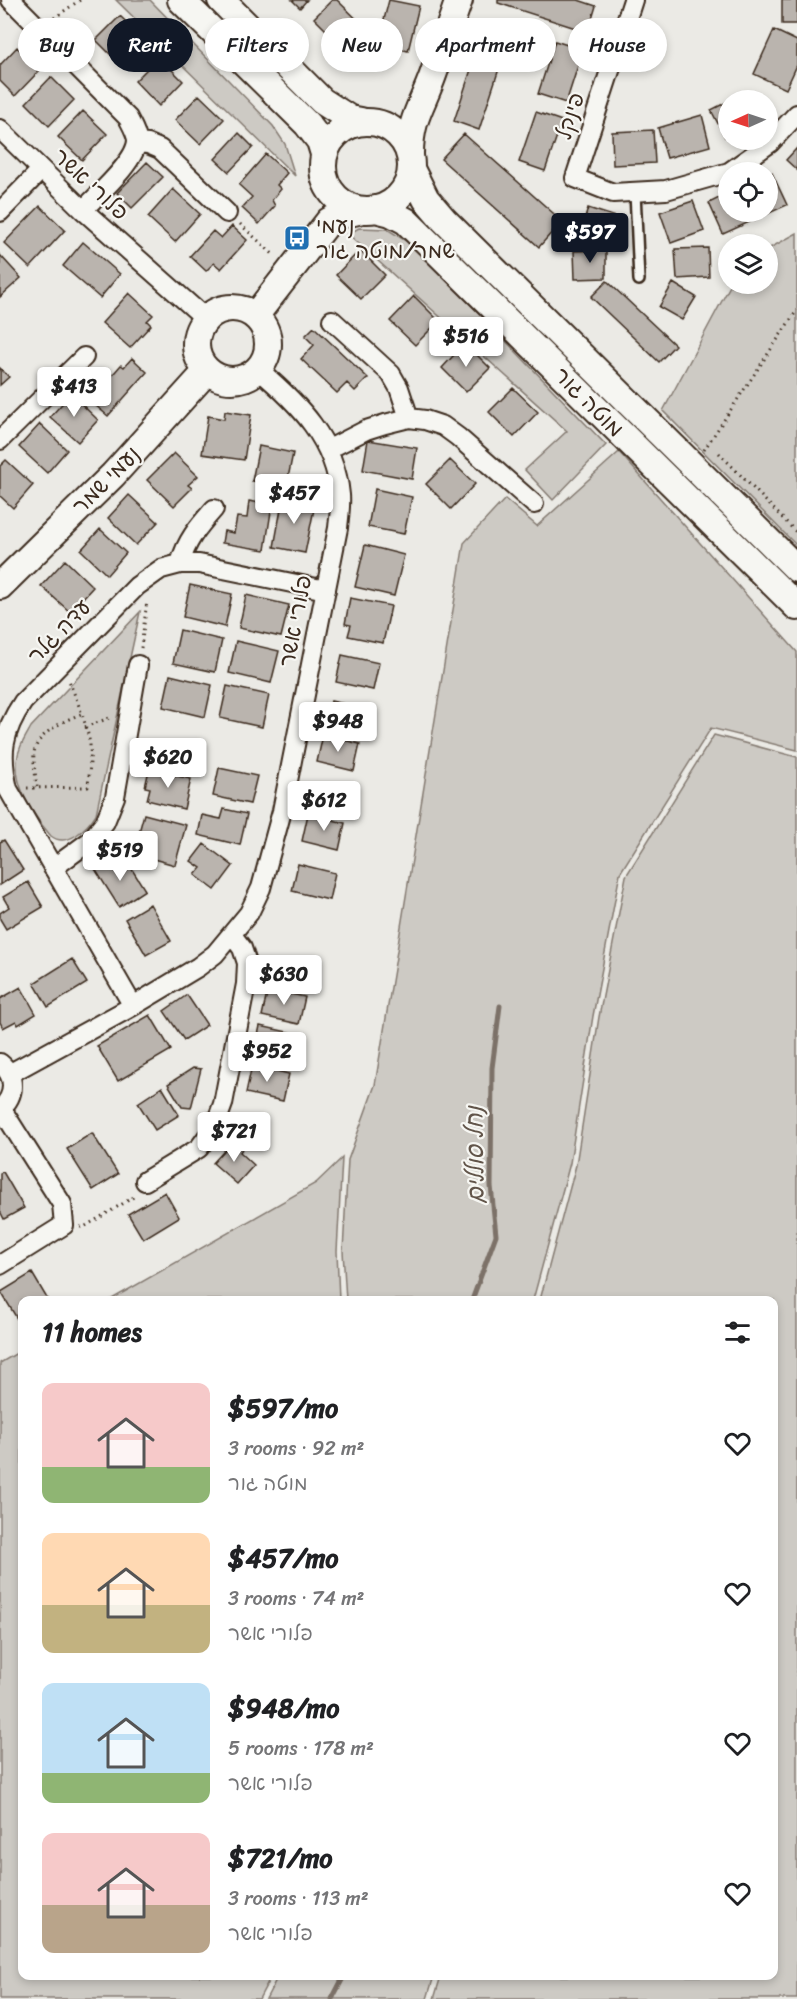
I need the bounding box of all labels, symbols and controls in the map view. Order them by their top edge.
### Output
chip: Buy [18,18,95,72]
chip: Rent [107,18,193,72]
chip: Filters [205,18,309,72]
chip: New [321,18,403,72]
chip: Apartment [415,18,556,72]
chip: House [568,18,667,72]
street label: פינקל [544,87,596,145]
north arrow [718,90,778,150]
map controls [718,90,778,294]
street label: פלורי אשר [44,138,138,230]
button: locate [718,162,778,222]
place label: נעמי שמר/מוטה גור [316,206,455,270]
pin: $597 [554,213,626,264]
text: $597 [565,215,615,250]
bus stop icon: נעמי שמר/מוטה גור [282,223,312,253]
button: layers [718,234,778,294]
pin: $516 [430,317,502,368]
text: $516 [443,319,489,354]
street label: מוטה גור [544,357,634,447]
pin: $413 [38,367,110,418]
text: $413 [51,369,97,404]
street label: נעמי שמר [62,436,150,524]
pin: $457 [258,474,330,525]
text: $457 [269,476,319,511]
street label: פלורי אשר [267,572,323,670]
street label: עדה גלר [17,589,101,673]
pin: $948 [302,702,374,753]
text: $948 [313,704,363,739]
pin: $620 [132,738,204,789]
text: $620 [144,740,193,775]
pin: $612 [288,781,360,832]
text: $612 [302,783,346,818]
pin: $519 [84,831,156,882]
text: $519 [97,833,143,868]
pin: $630 [248,955,320,1006]
text: $630 [260,957,308,992]
pin: $952 [231,1032,303,1083]
text: $952 [242,1034,292,1069]
water label: נחל סוללים [453,1104,497,1204]
pin: $721 [198,1112,270,1163]
text: $721 [212,1114,257,1149]
text: 11 homes [42,1309,142,1355]
icon: filters [721,1316,754,1349]
text: $597/mo [228,1385,338,1431]
icon: home [90,1407,162,1479]
icon: heart [721,1427,754,1460]
text: 3 rooms · 92 m² [228,1431,364,1466]
text: מוטה גור [228,1466,308,1501]
text: $457/mo [228,1535,339,1581]
icon: home [90,1557,162,1629]
icon: heart [721,1577,754,1610]
text: 3 rooms · 74 m² [228,1581,364,1616]
text: פלורי אשר [228,1616,313,1651]
text: $948/mo [228,1685,339,1731]
icon: home [90,1707,162,1779]
icon: heart [721,1727,754,1760]
text: 5 rooms · 178 m² [228,1731,374,1766]
text: פלורי אשר [228,1766,313,1801]
text: $721/mo [228,1835,333,1881]
icon: home [90,1857,162,1929]
icon: heart [721,1877,754,1910]
text: 3 rooms · 113 m² [228,1881,369,1916]
text: פלורי אשר [228,1916,313,1951]

